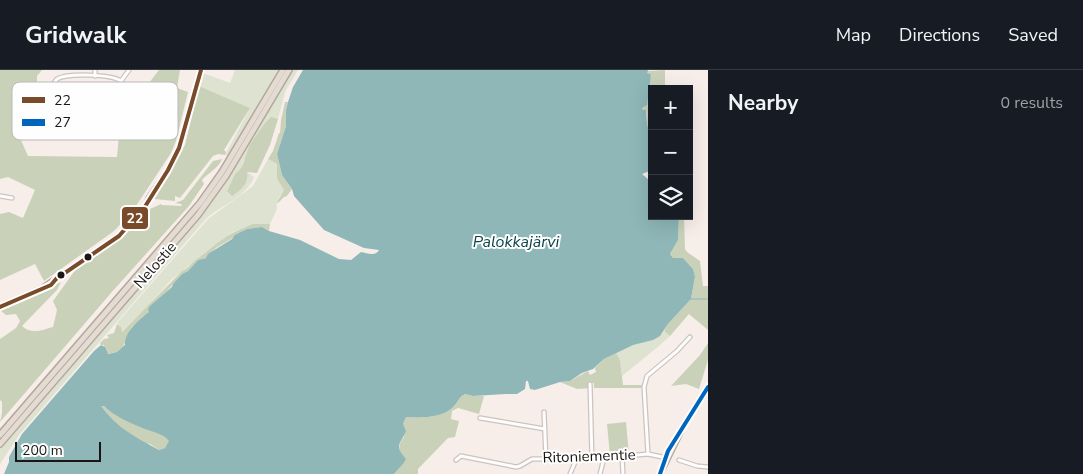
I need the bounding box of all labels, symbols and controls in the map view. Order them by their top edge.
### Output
text: Gridwalk [25,19,126,51]
text: Map [836,23,871,47]
text: Directions [899,23,980,47]
text: Saved [1008,23,1058,47]
legend [12,82,178,140]
map controls [648,85,693,220]
button: + [648,85,693,130]
text: Nearby [728,89,798,117]
text: 22 [54,91,71,110]
text: 0 results [1001,92,1063,114]
text: 27 [54,113,71,132]
button: − [648,130,693,175]
button: layers [648,175,693,220]
line badge: 22 [121,206,149,230]
text: 22 [127,209,143,228]
water label: Palokkajärvi [473,231,560,253]
street label: Nelostie [129,237,181,293]
unlabelled marker [83,252,93,262]
unlabelled marker [56,270,66,280]
scale bar [15,439,101,462]
text: 200 m [22,441,63,460]
street label: Ritoniementie [542,444,636,468]

